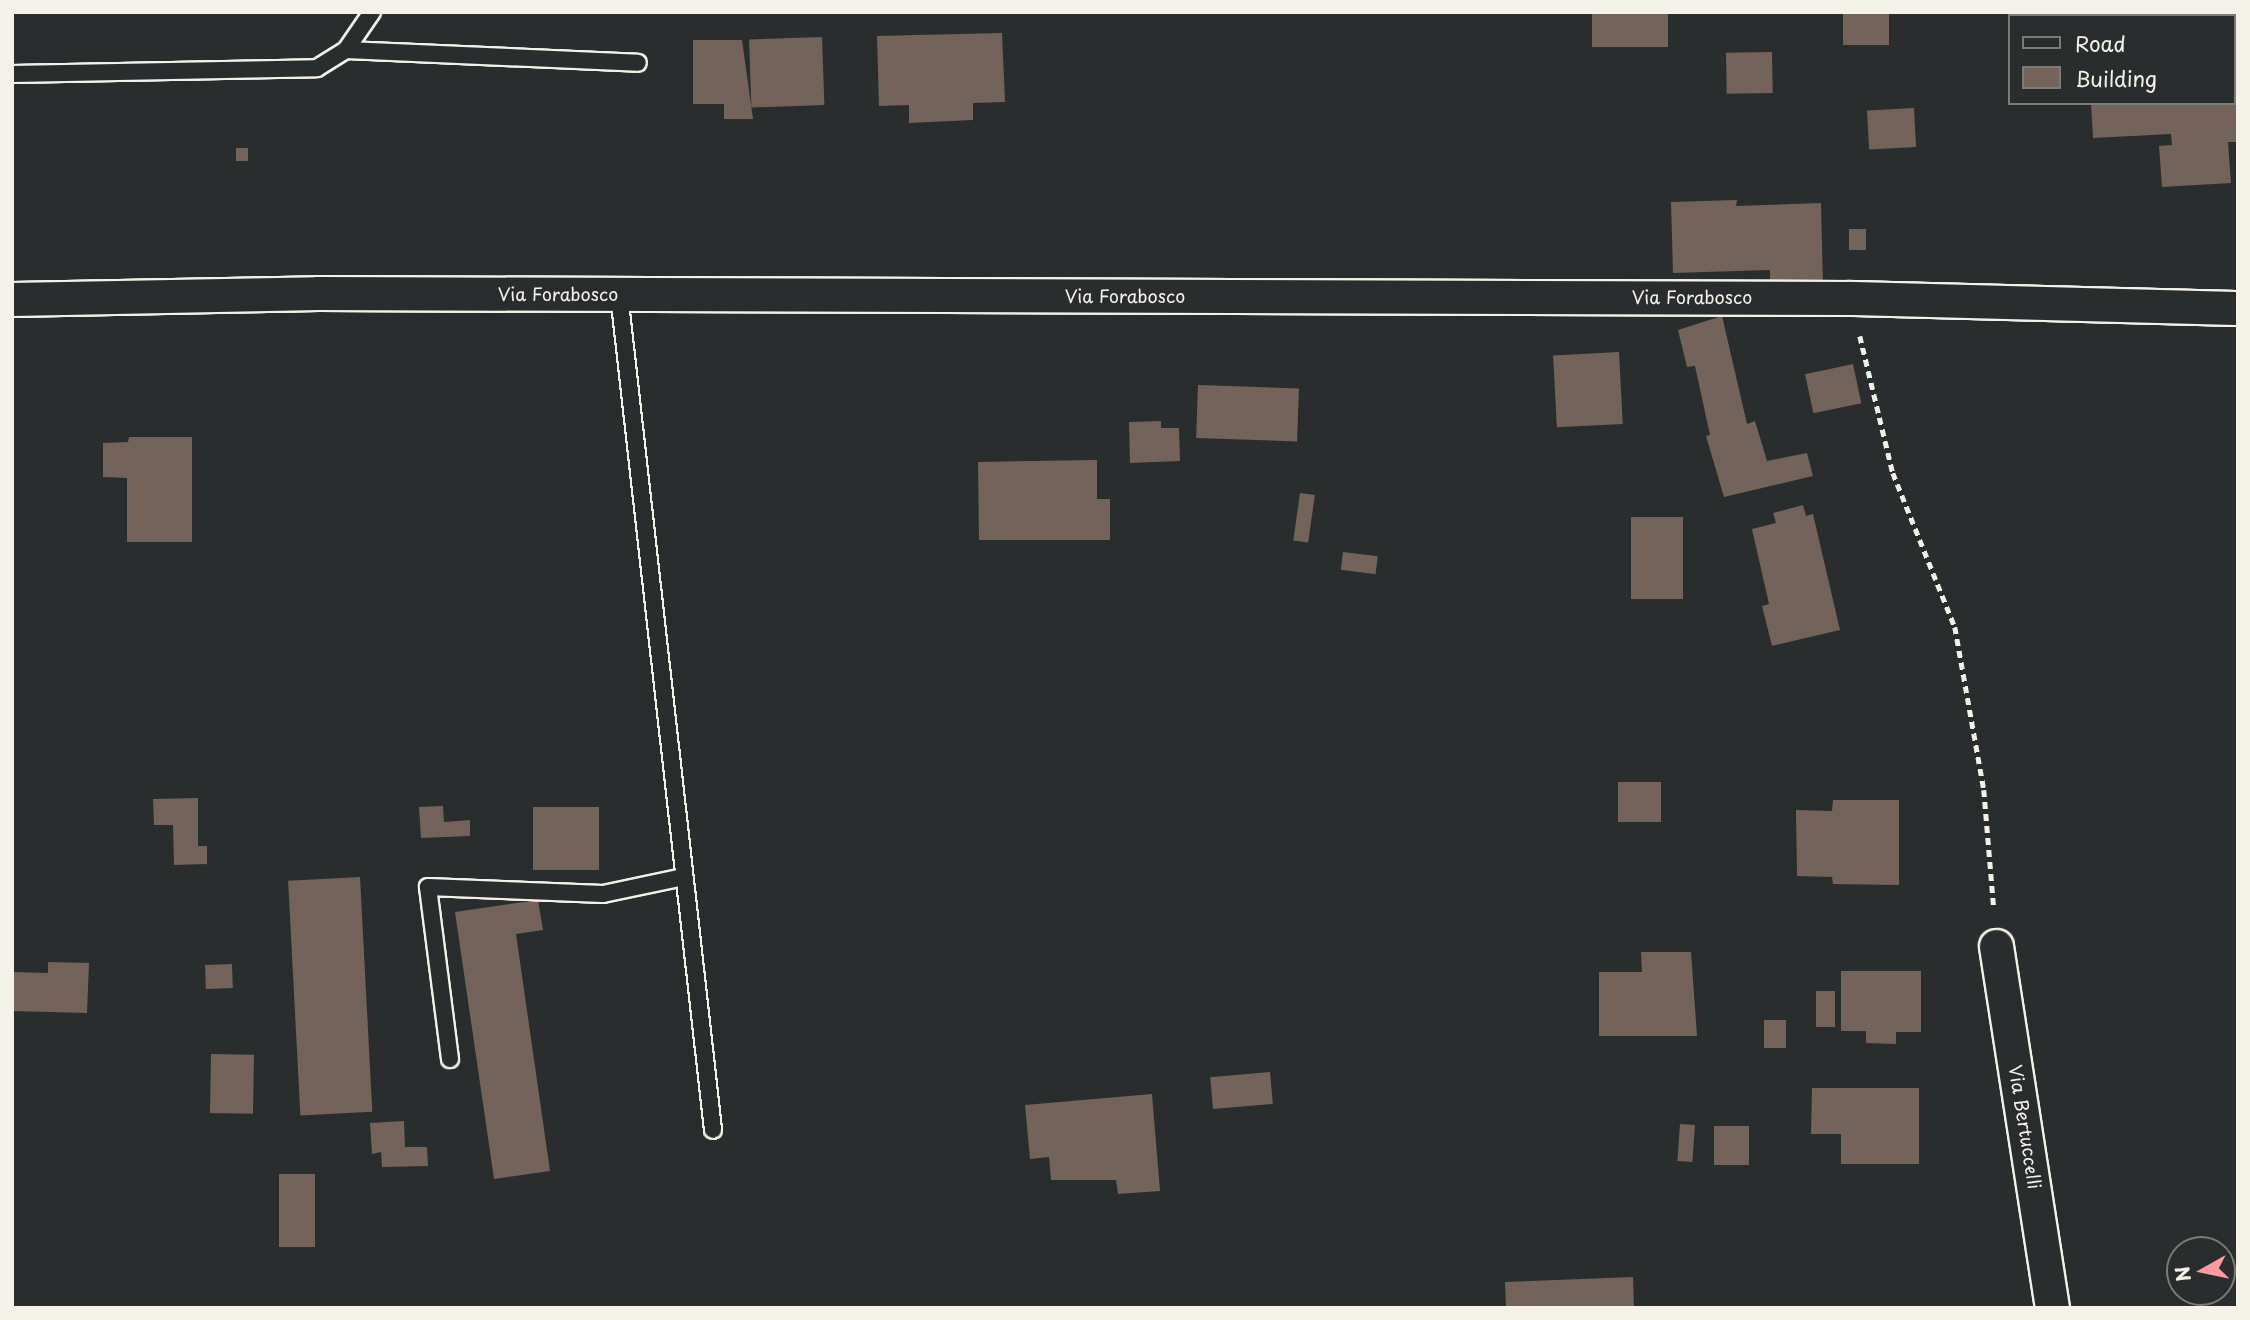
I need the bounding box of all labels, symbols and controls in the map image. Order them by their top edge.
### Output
legend [2008,14,2236,105]
text: Road [2075,27,2126,59]
text: Building [2075,62,2157,94]
street label: Via Forabosco [497,283,619,305]
street label: Via Forabosco [1064,285,1186,307]
street label: Via Forabosco [1631,286,1753,308]
street label: Via Bertuccelli [2005,1063,2045,1191]
north arrow [2166,1236,2236,1306]
text: N [2167,1264,2197,1284]

